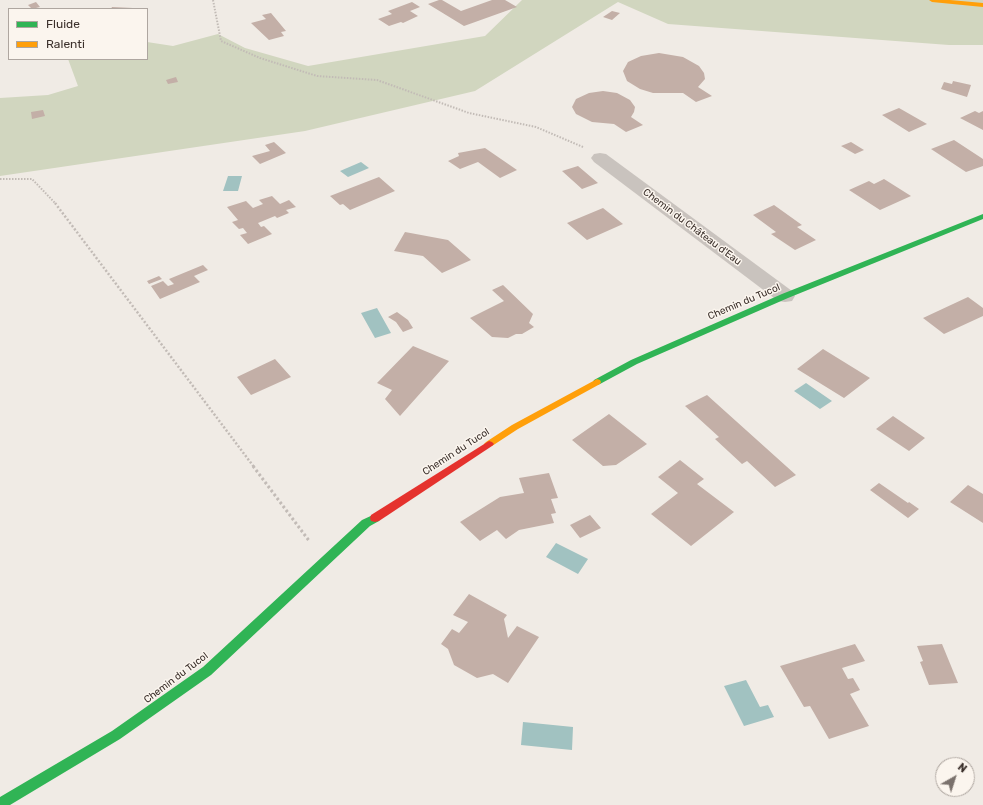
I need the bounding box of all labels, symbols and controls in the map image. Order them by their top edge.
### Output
legend [8,8,148,60]
text: Fluide [46,17,80,31]
text: Ralenti [46,37,85,51]
street label: Chemin du Château d'Eau [640,186,744,268]
street label: Chemin du Tucol [706,281,782,323]
street label: Chemin du Tucol [420,426,492,478]
street label: Chemin du Tucol [142,650,210,706]
north arrow [935,757,975,797]
text: N [955,761,969,776]

